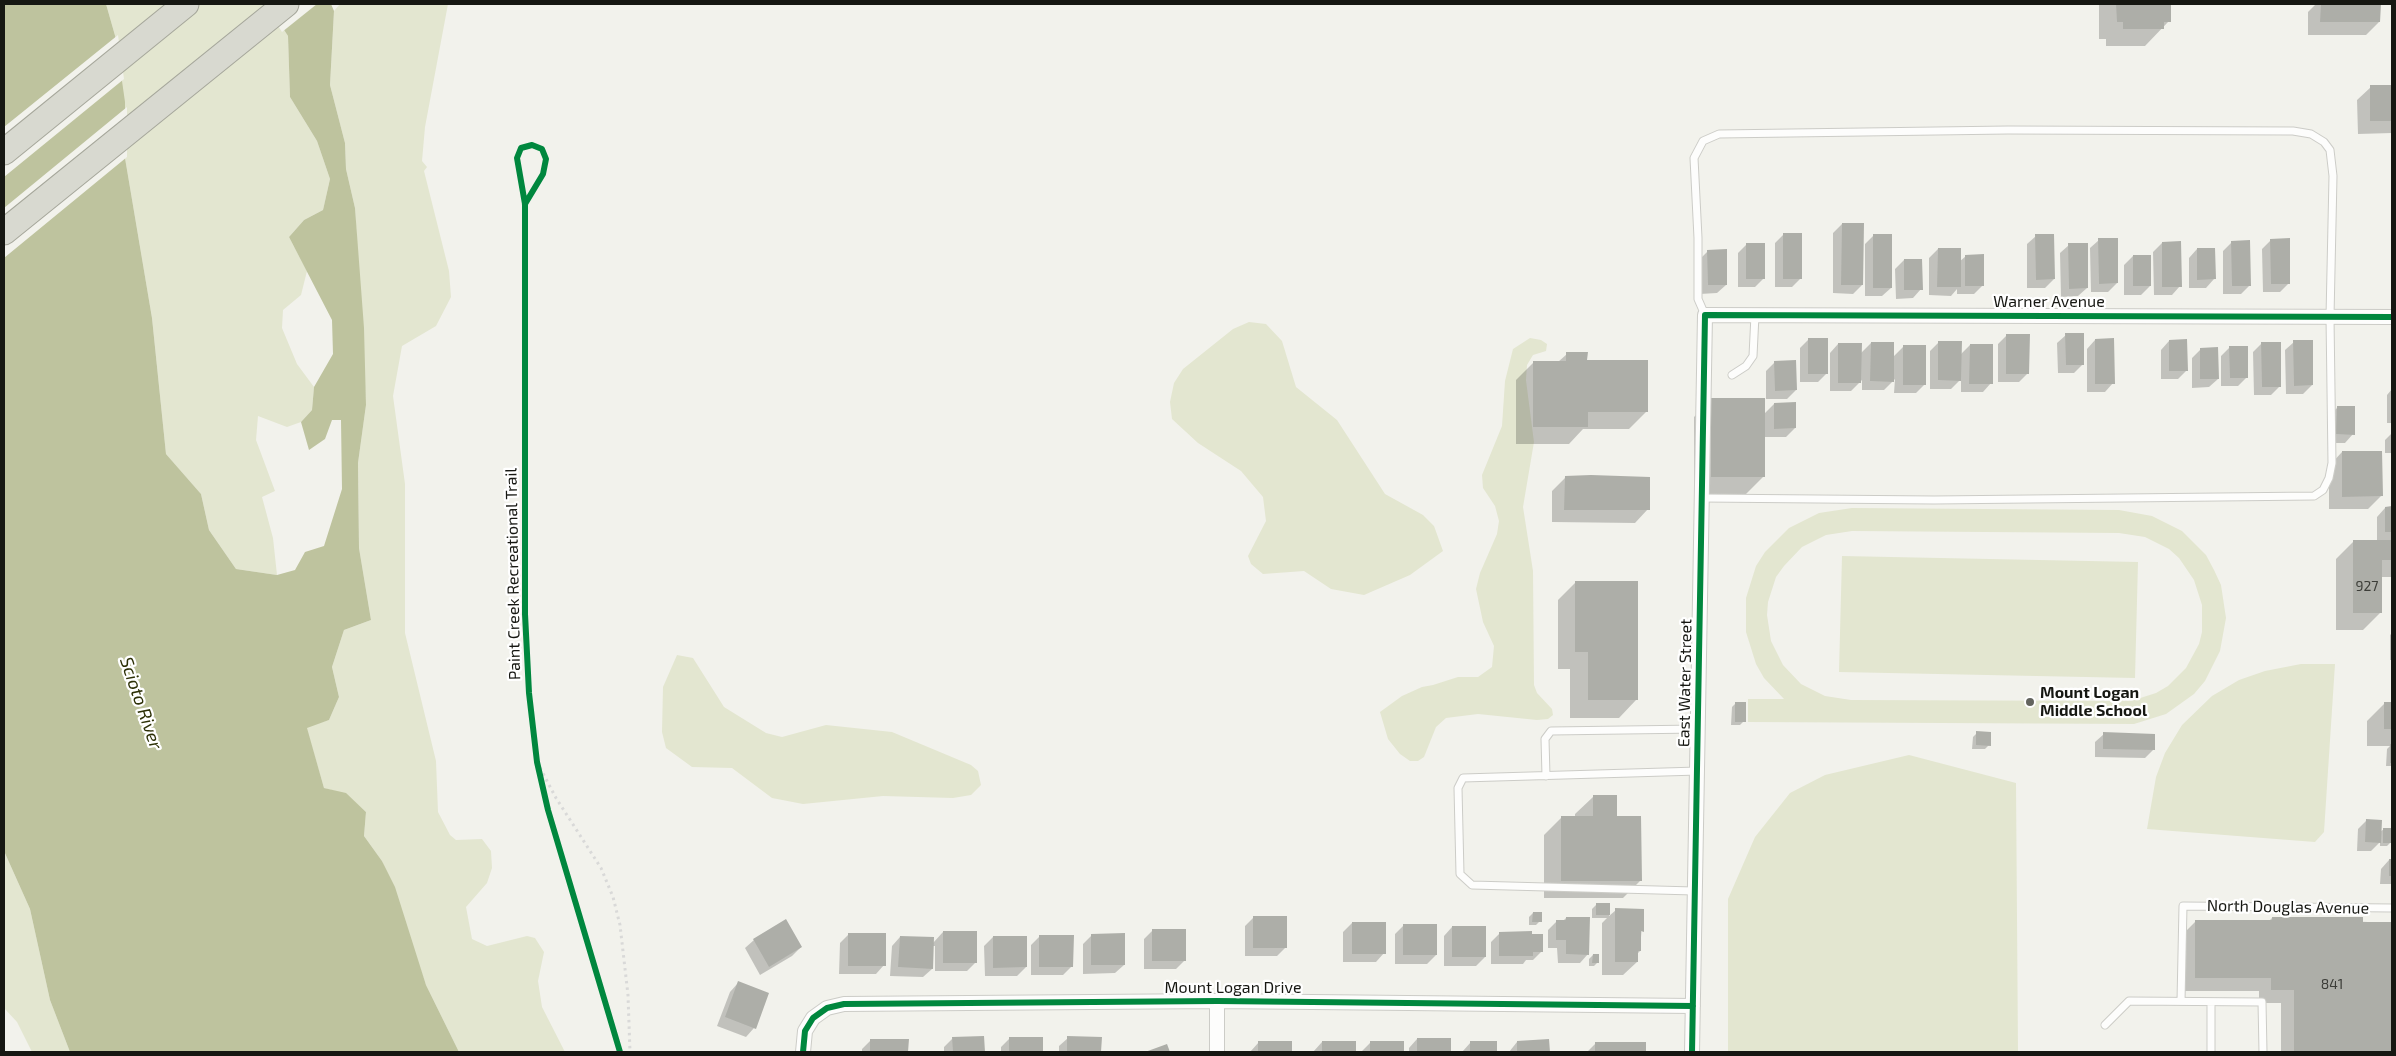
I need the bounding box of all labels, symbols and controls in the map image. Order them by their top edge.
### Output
street label: Warner Avenue [1993,292,2105,312]
street label: Paint Creek Recreational Trail [502,468,524,680]
house number: 927 [2355,578,2379,594]
street label: East Water Street [1674,619,1696,747]
water label: Scioto River [115,654,167,752]
place label: Mount Logan Middle School [2040,683,2147,721]
marker: Mount Logan Middle School [2024,696,2036,708]
street label: North Douglas Avenue [2207,896,2369,918]
house number: 841 [2321,976,2343,992]
street label: Mount Logan Drive [1165,978,1301,998]

